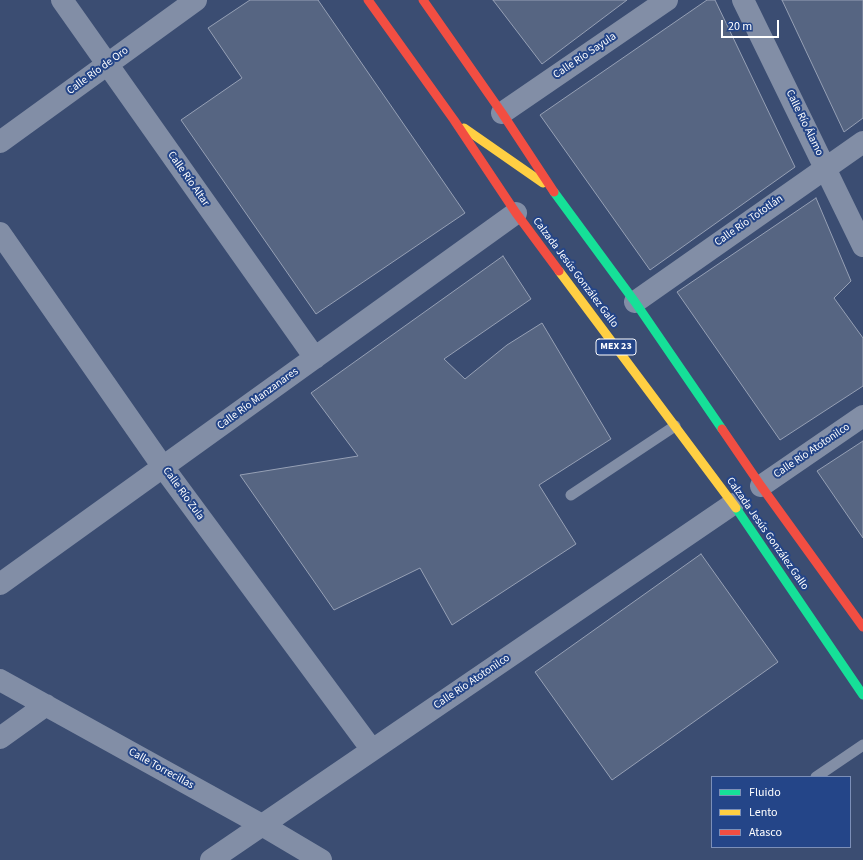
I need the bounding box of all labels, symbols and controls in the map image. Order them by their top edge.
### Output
scale bar [723,12,781,38]
text: 20 m [728,18,752,35]
street label: Calle Río Sayula [551,30,619,82]
street label: Calle Río de Oro [65,44,131,98]
street label: Calle Río Álamo [782,88,826,158]
street label: Calle Río Altar [164,149,212,209]
street label: Calle Río Tototlán [712,192,786,250]
street label: Calzada Jesús González Gallo [529,215,621,331]
road number: MEX 23 [596,339,636,355]
street label: Calle Río Manzanares [215,365,301,433]
street label: Calle Río Atotonilco [771,421,853,481]
street label: Calle Río Zula [159,465,207,523]
street label: Calzada Jesús González Gallo [723,475,811,593]
street label: Calle Río Atotonilco [431,652,513,712]
street label: Calle Torrecillas [126,746,196,792]
legend [711,776,851,848]
text: Fluido [749,784,781,801]
text: Lento [749,804,778,821]
text: Atasco [749,824,782,841]

